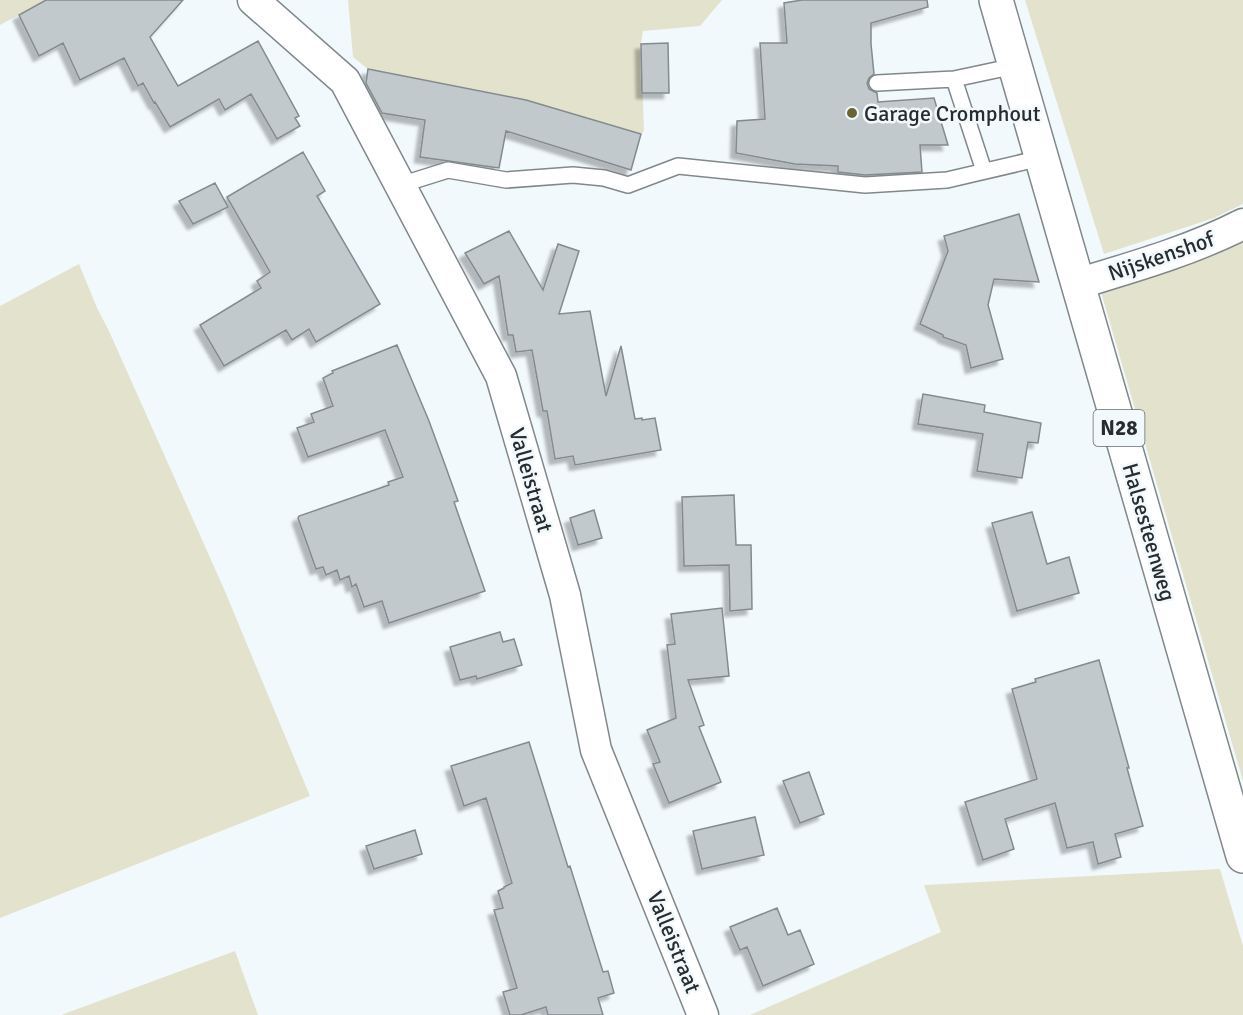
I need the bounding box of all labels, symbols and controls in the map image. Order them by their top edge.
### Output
place label: Garage Cromphout [864,100,1041,127]
marker: Garage Cromphout [845,106,859,120]
street label: Nijskenshof [1104,225,1219,287]
road number: N28 [1094,410,1144,446]
street label: Valleistraat [503,425,559,536]
street label: Halsesteenweg [1116,460,1182,604]
street label: Valleistraat [641,887,707,997]

